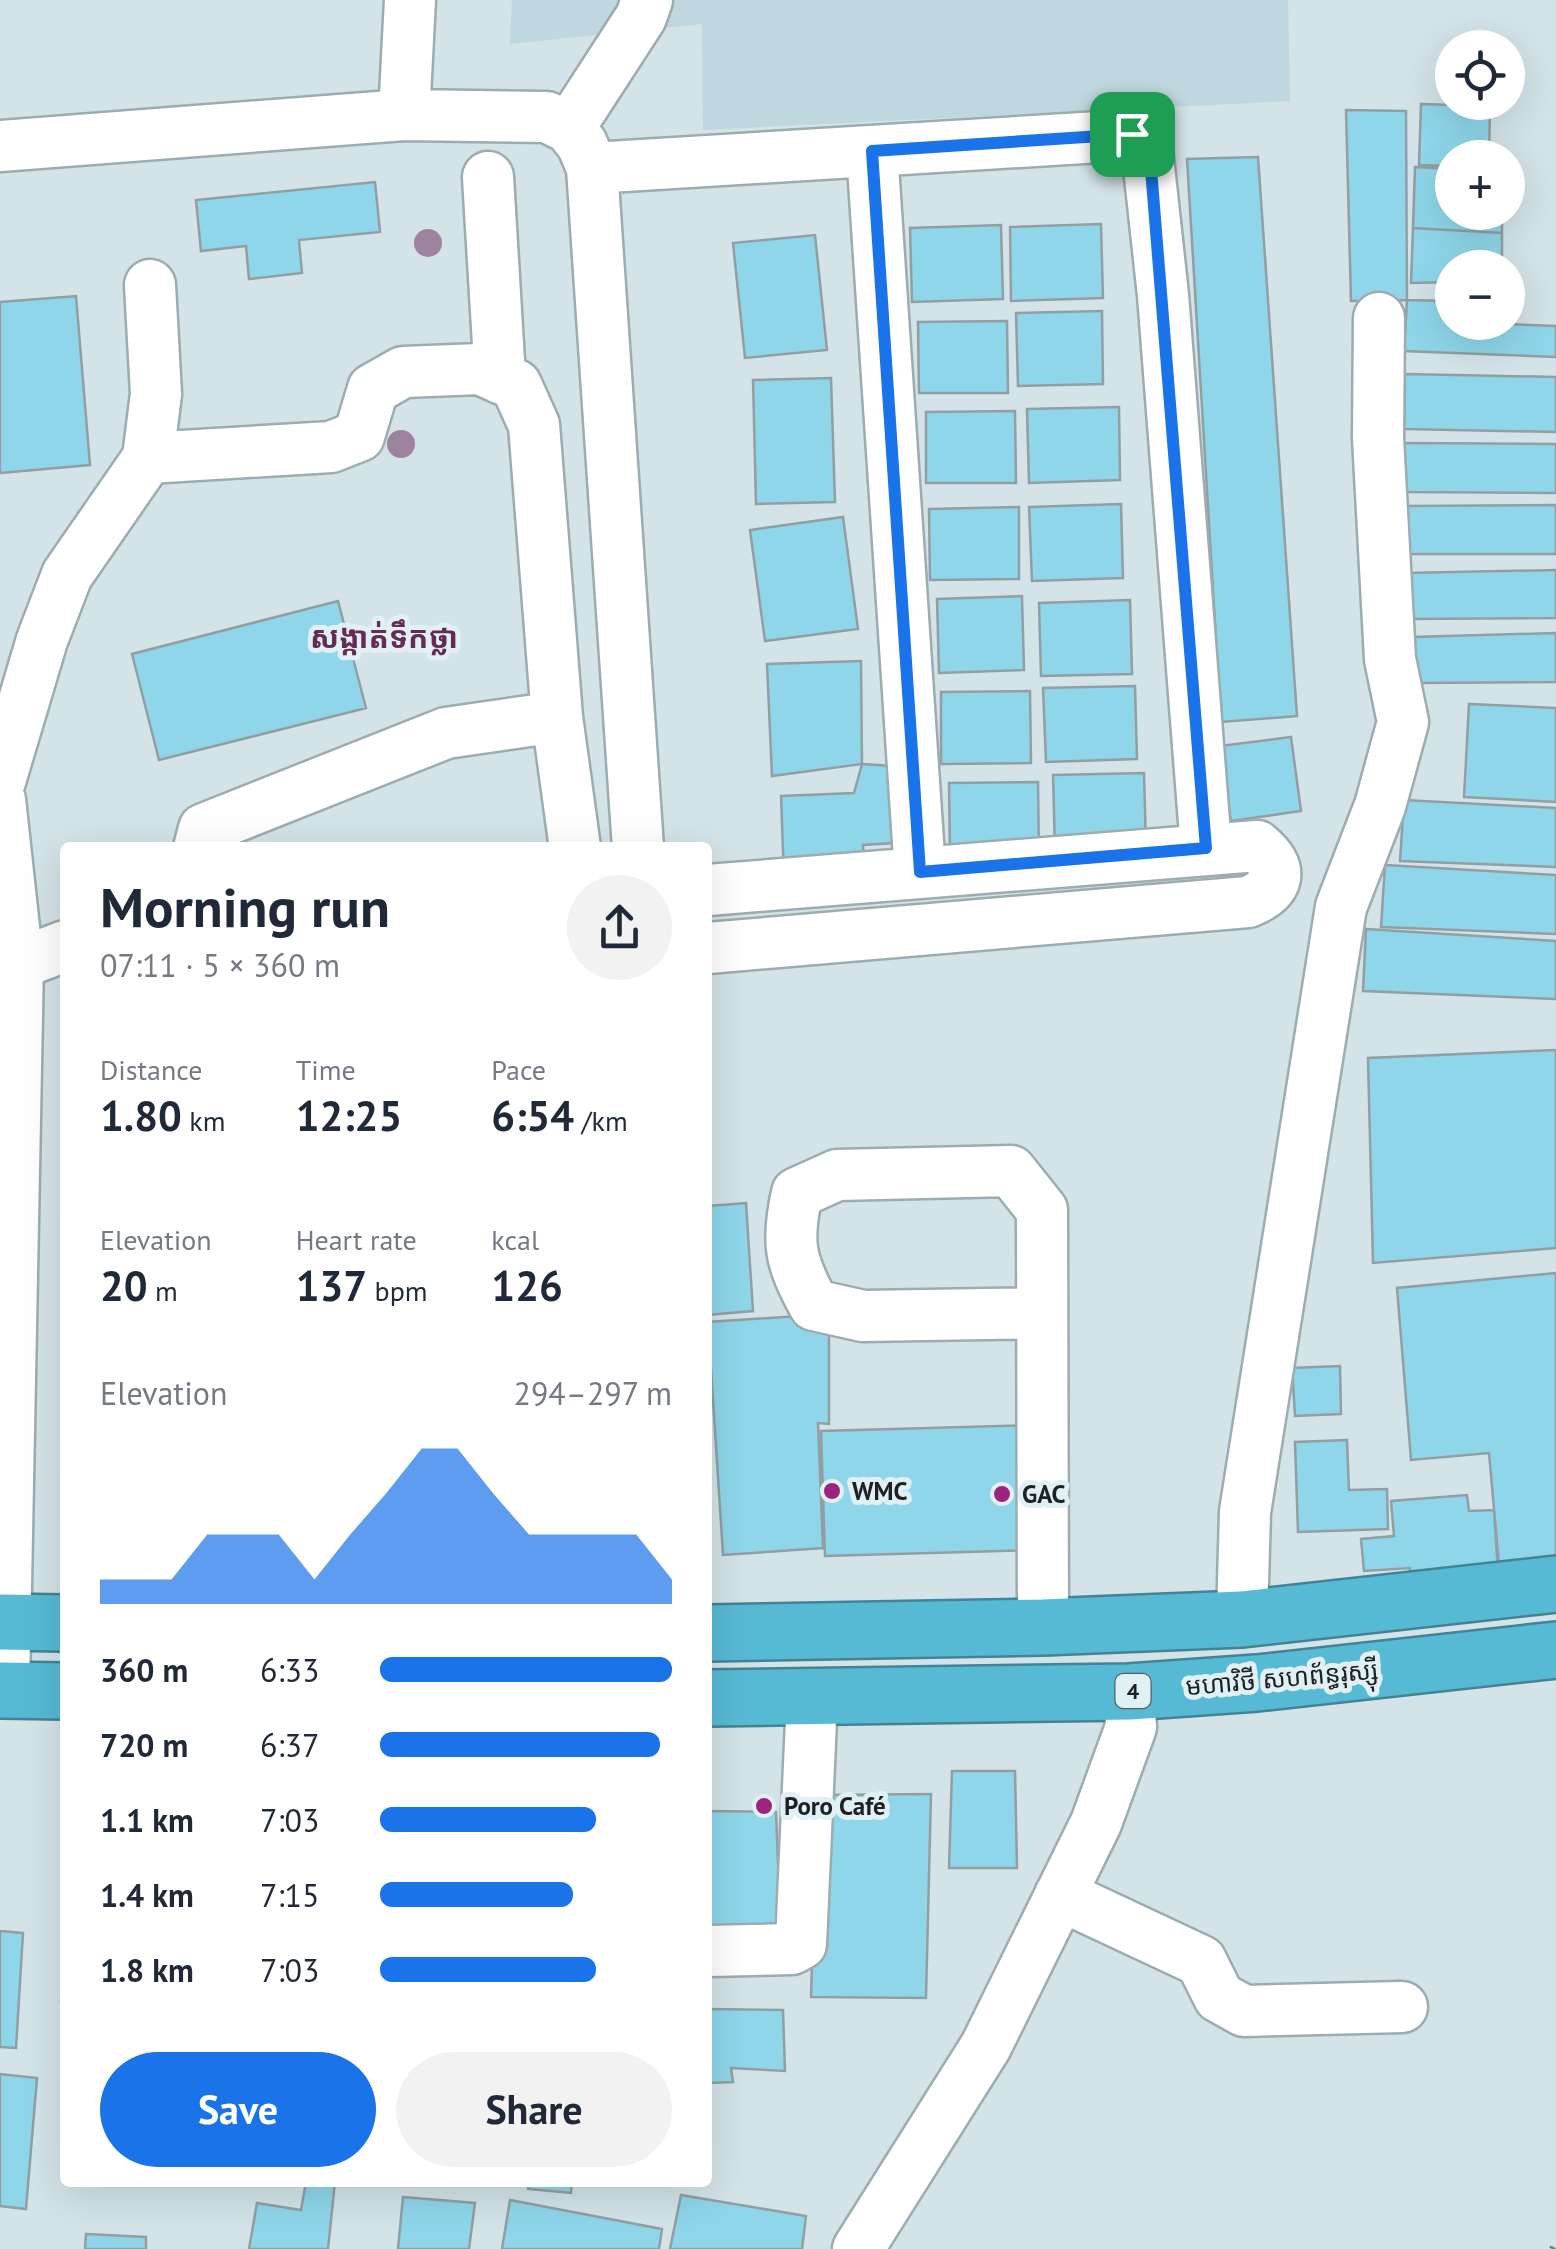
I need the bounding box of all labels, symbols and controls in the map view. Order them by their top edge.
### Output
map controls [1435,30,1525,340]
button: locate [1435,30,1525,120]
pin [1090,92,1175,177]
icon: arrive [1105,107,1160,162]
button: + [1435,140,1525,230]
button: − [1435,250,1525,340]
district label: សង្កាត់ទឹកថ្លា [310,617,458,656]
text: Morning run [100,871,390,942]
button: share [567,875,672,980]
text: 07:11 · 5 × 360 m [100,944,340,986]
text: Distance [100,1051,203,1088]
text: Time [296,1051,356,1088]
text: Pace [491,1051,546,1088]
text: 1.80 [100,1088,182,1143]
text: 12:25 [296,1088,402,1143]
text: 6:54 [491,1088,574,1143]
text: km [182,1102,225,1139]
text: /km [574,1102,628,1139]
text: Elevation [100,1221,212,1258]
text: Heart rate [296,1221,417,1258]
text: kcal [491,1221,539,1258]
text: 20 [100,1258,148,1313]
text: 137 [296,1258,367,1313]
text: 126 [491,1258,563,1313]
text: m [148,1272,178,1309]
text: bpm [367,1272,428,1309]
text: Elevation [100,1372,227,1414]
text: 294–297 m [513,1372,672,1414]
place label: WMC [852,1475,908,1507]
place label: GAC [1022,1478,1066,1510]
marker: WMC [821,1480,843,1502]
marker: GAC [991,1483,1013,1505]
text: 360 m [100,1649,188,1691]
text: 6:33 [260,1649,319,1691]
street label: មហាវិថី សហព័ន្ធរុស្ស៊ី [1184,1654,1380,1709]
road number: 4 [1116,1674,1150,1708]
text: 720 m [100,1724,188,1766]
text: 6:37 [260,1724,319,1766]
place label: Poro Café [784,1790,886,1822]
marker: Poro Café [753,1795,775,1817]
text: 1.1 km [100,1799,194,1841]
text: 7:03 [260,1799,319,1841]
text: 1.4 km [100,1874,194,1916]
text: 7:15 [260,1874,319,1916]
text: 1.8 km [100,1949,194,1991]
text: 7:03 [260,1949,319,1991]
button: Save [100,2052,376,2167]
button: Share [396,2052,672,2167]

